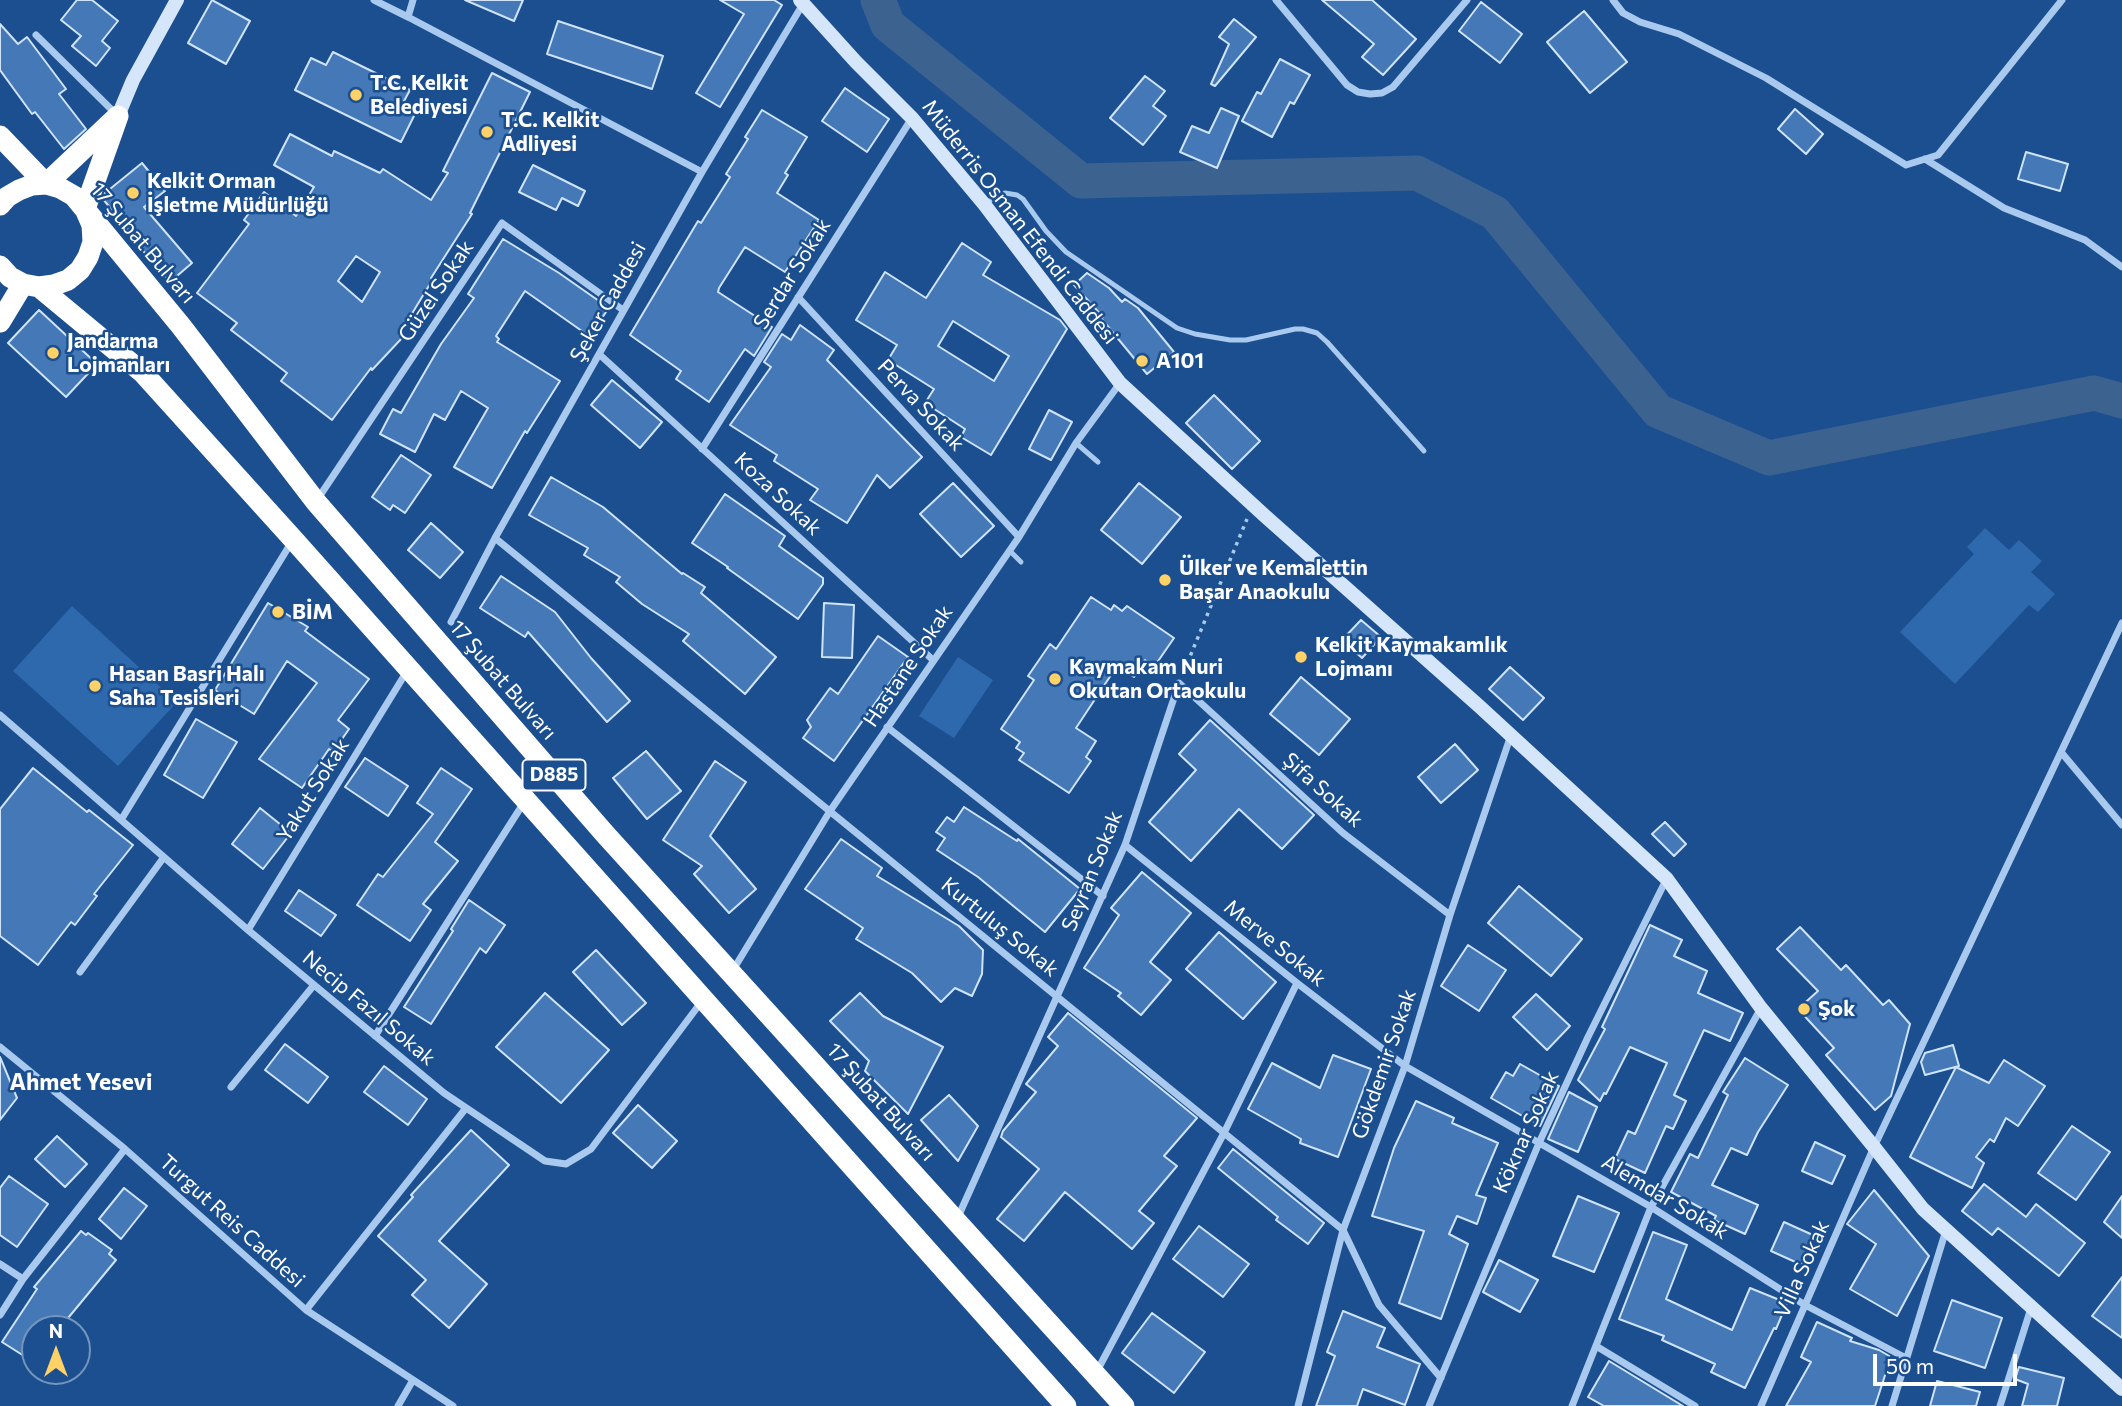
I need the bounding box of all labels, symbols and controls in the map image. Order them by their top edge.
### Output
place label: T.C. Kelkit Belediyesi [370,70,468,120]
marker: T.C. Kelkit Belediyesi [348,87,364,103]
street label: Müderris Osman Efendi Caddesi [917,95,1123,349]
place label: T.C. Kelkit Adliyesi [501,107,599,157]
marker: T.C. Kelkit Adliyesi [479,124,495,140]
place label: Kelkit Orman İşletme Müdürlüğü [147,168,329,218]
street label: 17 Şubat Bulvarı [85,177,201,309]
marker: Kelkit Orman İşletme Müdürlüğü [125,185,141,201]
street label: Serdar Sokak [748,214,836,334]
street label: Güzel Sokak [393,236,479,346]
street label: Şeker Caddesi [565,238,651,366]
place label: Jandarma Lojmanları [67,328,170,378]
marker: Jandarma Lojmanları [45,345,61,361]
place label: A101 [1156,348,1204,374]
marker: A101 [1134,353,1150,369]
street label: Perva Sokak [872,354,970,456]
street label: Koza Sokak [729,447,827,541]
place label: Ülker ve Kemalettin Başar Anaokulu [1179,555,1368,605]
marker: Ülker ve Kemalettin Başar Anaokulu [1157,572,1173,588]
place label: BİM [292,599,333,625]
street label: Hastane Sokak [858,600,958,732]
marker: BİM [270,604,286,620]
street label: 17 Şubat Bulvarı [444,615,562,745]
place label: Kelkit Kaymakamlık Lojmanı [1315,632,1508,682]
marker: Kelkit Kaymakamlık Lojmanı [1293,649,1309,665]
place label: Kaymakam Nuri Okutan Ortaokulu [1069,654,1246,704]
place label: Hasan Basri Halı Saha Tesisleri [109,661,264,711]
marker: Kaymakam Nuri Okutan Ortaokulu [1047,671,1063,687]
marker: Hasan Basri Halı Saha Tesisleri [87,678,103,694]
street label: Yakut Sokak [271,734,355,846]
street label: Şifa Sokak [1278,747,1368,833]
road number: D885 [522,760,586,790]
street label: Seyran Sokak [1056,807,1128,935]
street label: Kurtuluş Sokak [936,872,1064,982]
street label: Merve Sokak [1219,894,1331,992]
street label: Necip Fazıl Sokak [297,945,441,1071]
street label: Gökdemir Sokak [1347,986,1421,1142]
place label: Şok [1818,996,1855,1022]
marker: Şok [1796,1001,1812,1017]
street label: 17 Şubat Bulvarı [821,1038,941,1166]
street label: Köknar Sokak [1488,1067,1564,1197]
district label: Ahmet Yesevi [10,1068,152,1096]
street label: Turgut Reis Caddesi [154,1149,310,1293]
street label: Alemdar Sokak [1597,1149,1733,1245]
street label: Villa Sokak [1769,1216,1835,1322]
north arrow [21,1315,91,1385]
text: N [49,1319,63,1342]
scale bar [1877,1340,2021,1384]
text: 50 m [1886,1353,1934,1378]

